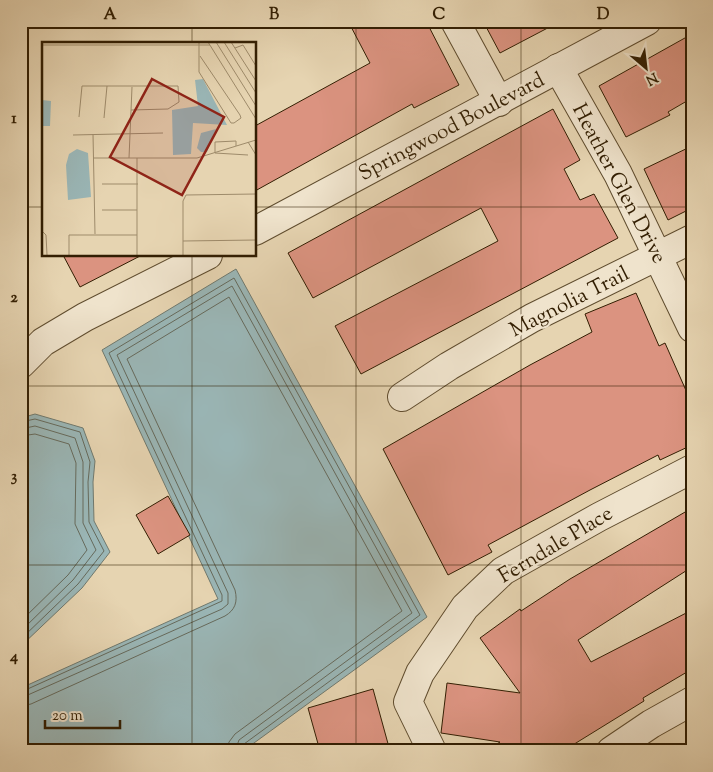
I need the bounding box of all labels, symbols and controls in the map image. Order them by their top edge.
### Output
text: A [104,4,117,27]
text: B [269,4,279,27]
text: C [433,4,446,27]
text: D [597,4,610,27]
inset map [42,42,256,256]
north arrow [620,42,670,92]
street label: Springwood Boulevard [354,66,550,190]
text: N [642,66,661,89]
street label: Heather Glen Drive [563,99,673,269]
text: 1 [11,108,17,131]
street label: Magnolia Trail [505,260,635,346]
text: 2 [10,287,18,310]
text: 3 [11,466,18,489]
street label: Ferndale Place [493,500,619,592]
text: 4 [9,646,18,669]
scale bar [45,697,120,729]
text: 20 m [52,706,83,727]

